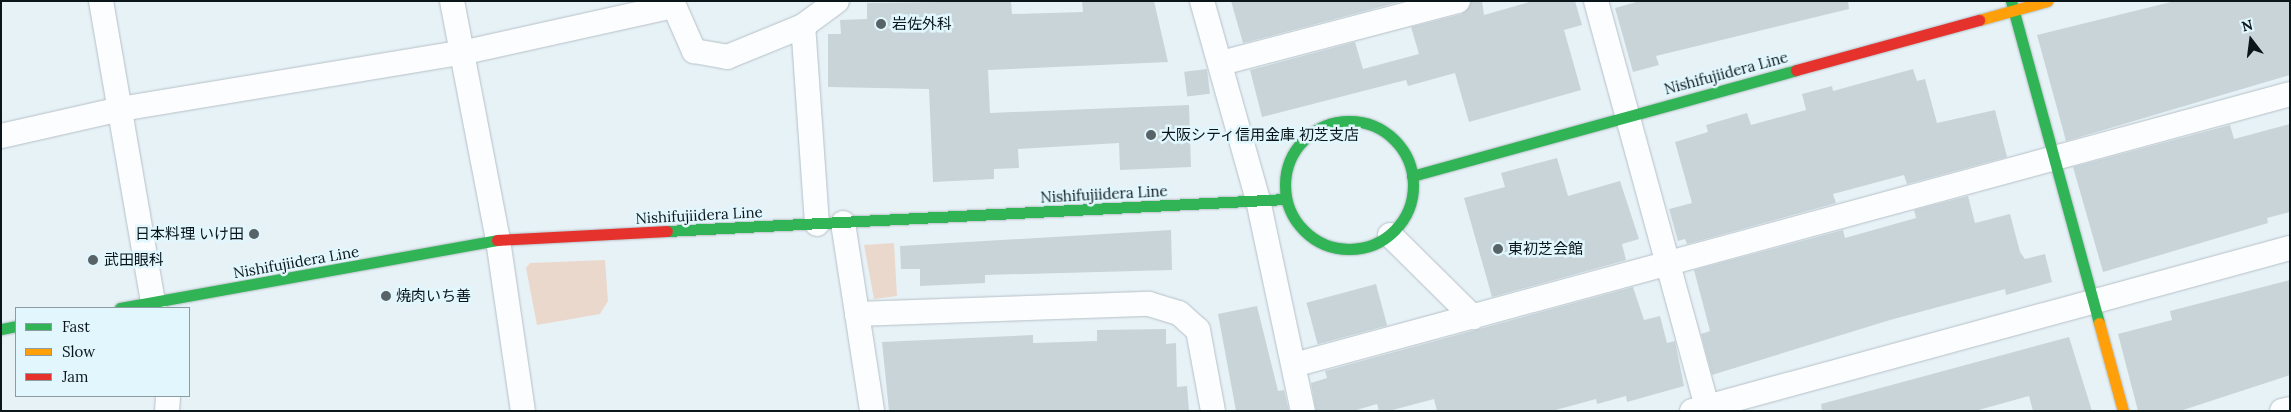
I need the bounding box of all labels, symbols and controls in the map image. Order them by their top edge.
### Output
place label: 岩佐外科 [892,15,952,33]
north arrow [2226,15,2276,65]
text: N [2240,15,2255,36]
marker: 岩佐外科 [874,17,888,31]
street label: Nishifujiidera Line [1662,48,1790,98]
place label: 大阪シティ信用金庫 初芝支店 [1161,126,1360,144]
marker: 大阪シティ信用金庫 初芝支店 [1145,129,1157,141]
street label: Nishifujiidera Line [1040,182,1168,206]
street label: Nishifujiidera Line [635,203,763,227]
place label: 日本料理 いけ田 [135,225,244,243]
marker: 日本料理 いけ田 [248,228,260,240]
place label: 東初芝会館 [1508,240,1583,258]
street label: Nishifujiidera Line [232,242,360,282]
marker: 東初芝会館 [1492,243,1504,255]
place label: 武田眼科 [104,251,164,269]
marker: 武田眼科 [86,253,100,267]
place label: 焼肉いち善 [396,287,471,305]
marker: 焼肉いち善 [380,290,392,302]
legend [15,307,190,397]
text: Fast [62,317,90,336]
text: Slow [62,342,95,361]
text: Jam [62,367,89,386]

